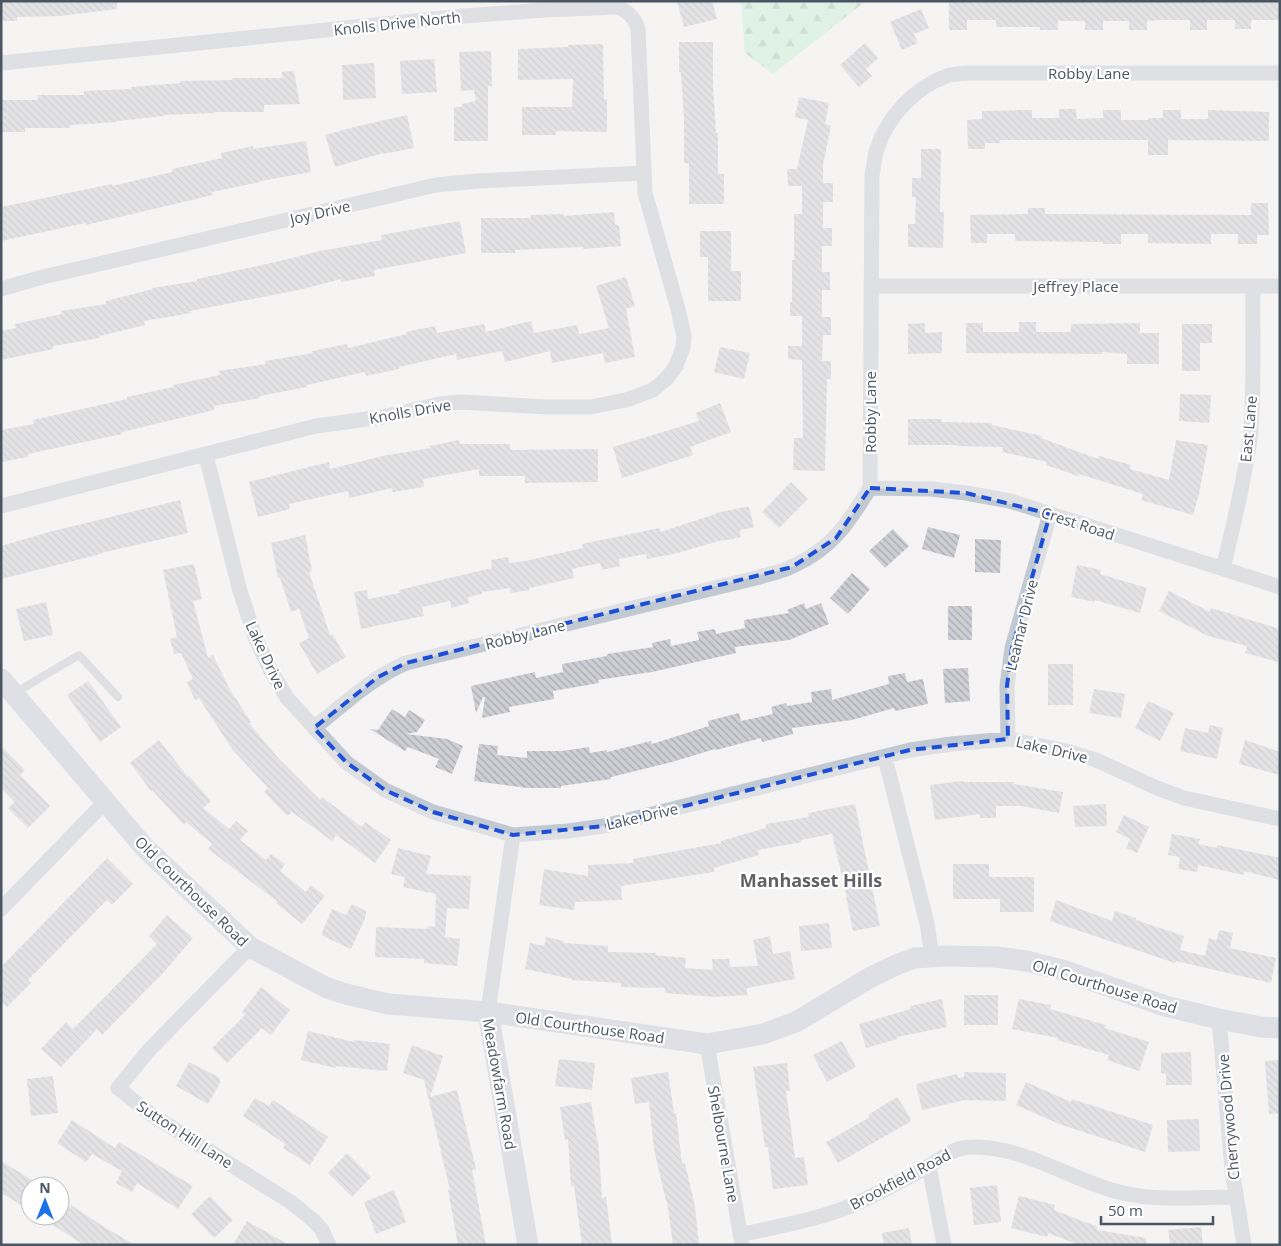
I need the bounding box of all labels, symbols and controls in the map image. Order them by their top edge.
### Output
street label: Knolls Drive North [332,6,462,40]
street label: Robby Lane [1048,63,1130,83]
street label: Joy Drive [286,195,352,229]
street label: Jeffrey Place [1031,276,1119,296]
street label: Robby Lane [860,371,880,453]
street label: Knolls Drive [368,394,452,428]
street label: East Lane [1235,395,1261,463]
street label: Crest Road [1039,502,1117,544]
street label: Leamar Drive [1000,577,1042,673]
street label: Robby Lane [483,614,567,654]
street label: Lake Drive [241,618,291,692]
street label: Lake Drive [1014,731,1090,767]
street label: Lake Drive [604,798,680,834]
street label: Old Courthouse Road [131,832,253,950]
district label: Manhasset Hills [740,868,882,892]
street label: Old Courthouse Road [1030,954,1180,1018]
street label: Old Courthouse Road [514,1007,666,1047]
street label: Meadowfarm Road [479,1017,521,1151]
street label: Cherrywood Drive [1213,1053,1243,1181]
street label: Shelbourne Lane [704,1084,744,1204]
street label: Sutton Hill Lane [133,1096,237,1172]
street label: Brookfield Road [846,1144,954,1214]
north arrow [20,1176,70,1226]
text: N [39,1178,51,1197]
scale bar [1101,1194,1214,1226]
text: 50 m [1108,1200,1143,1220]

